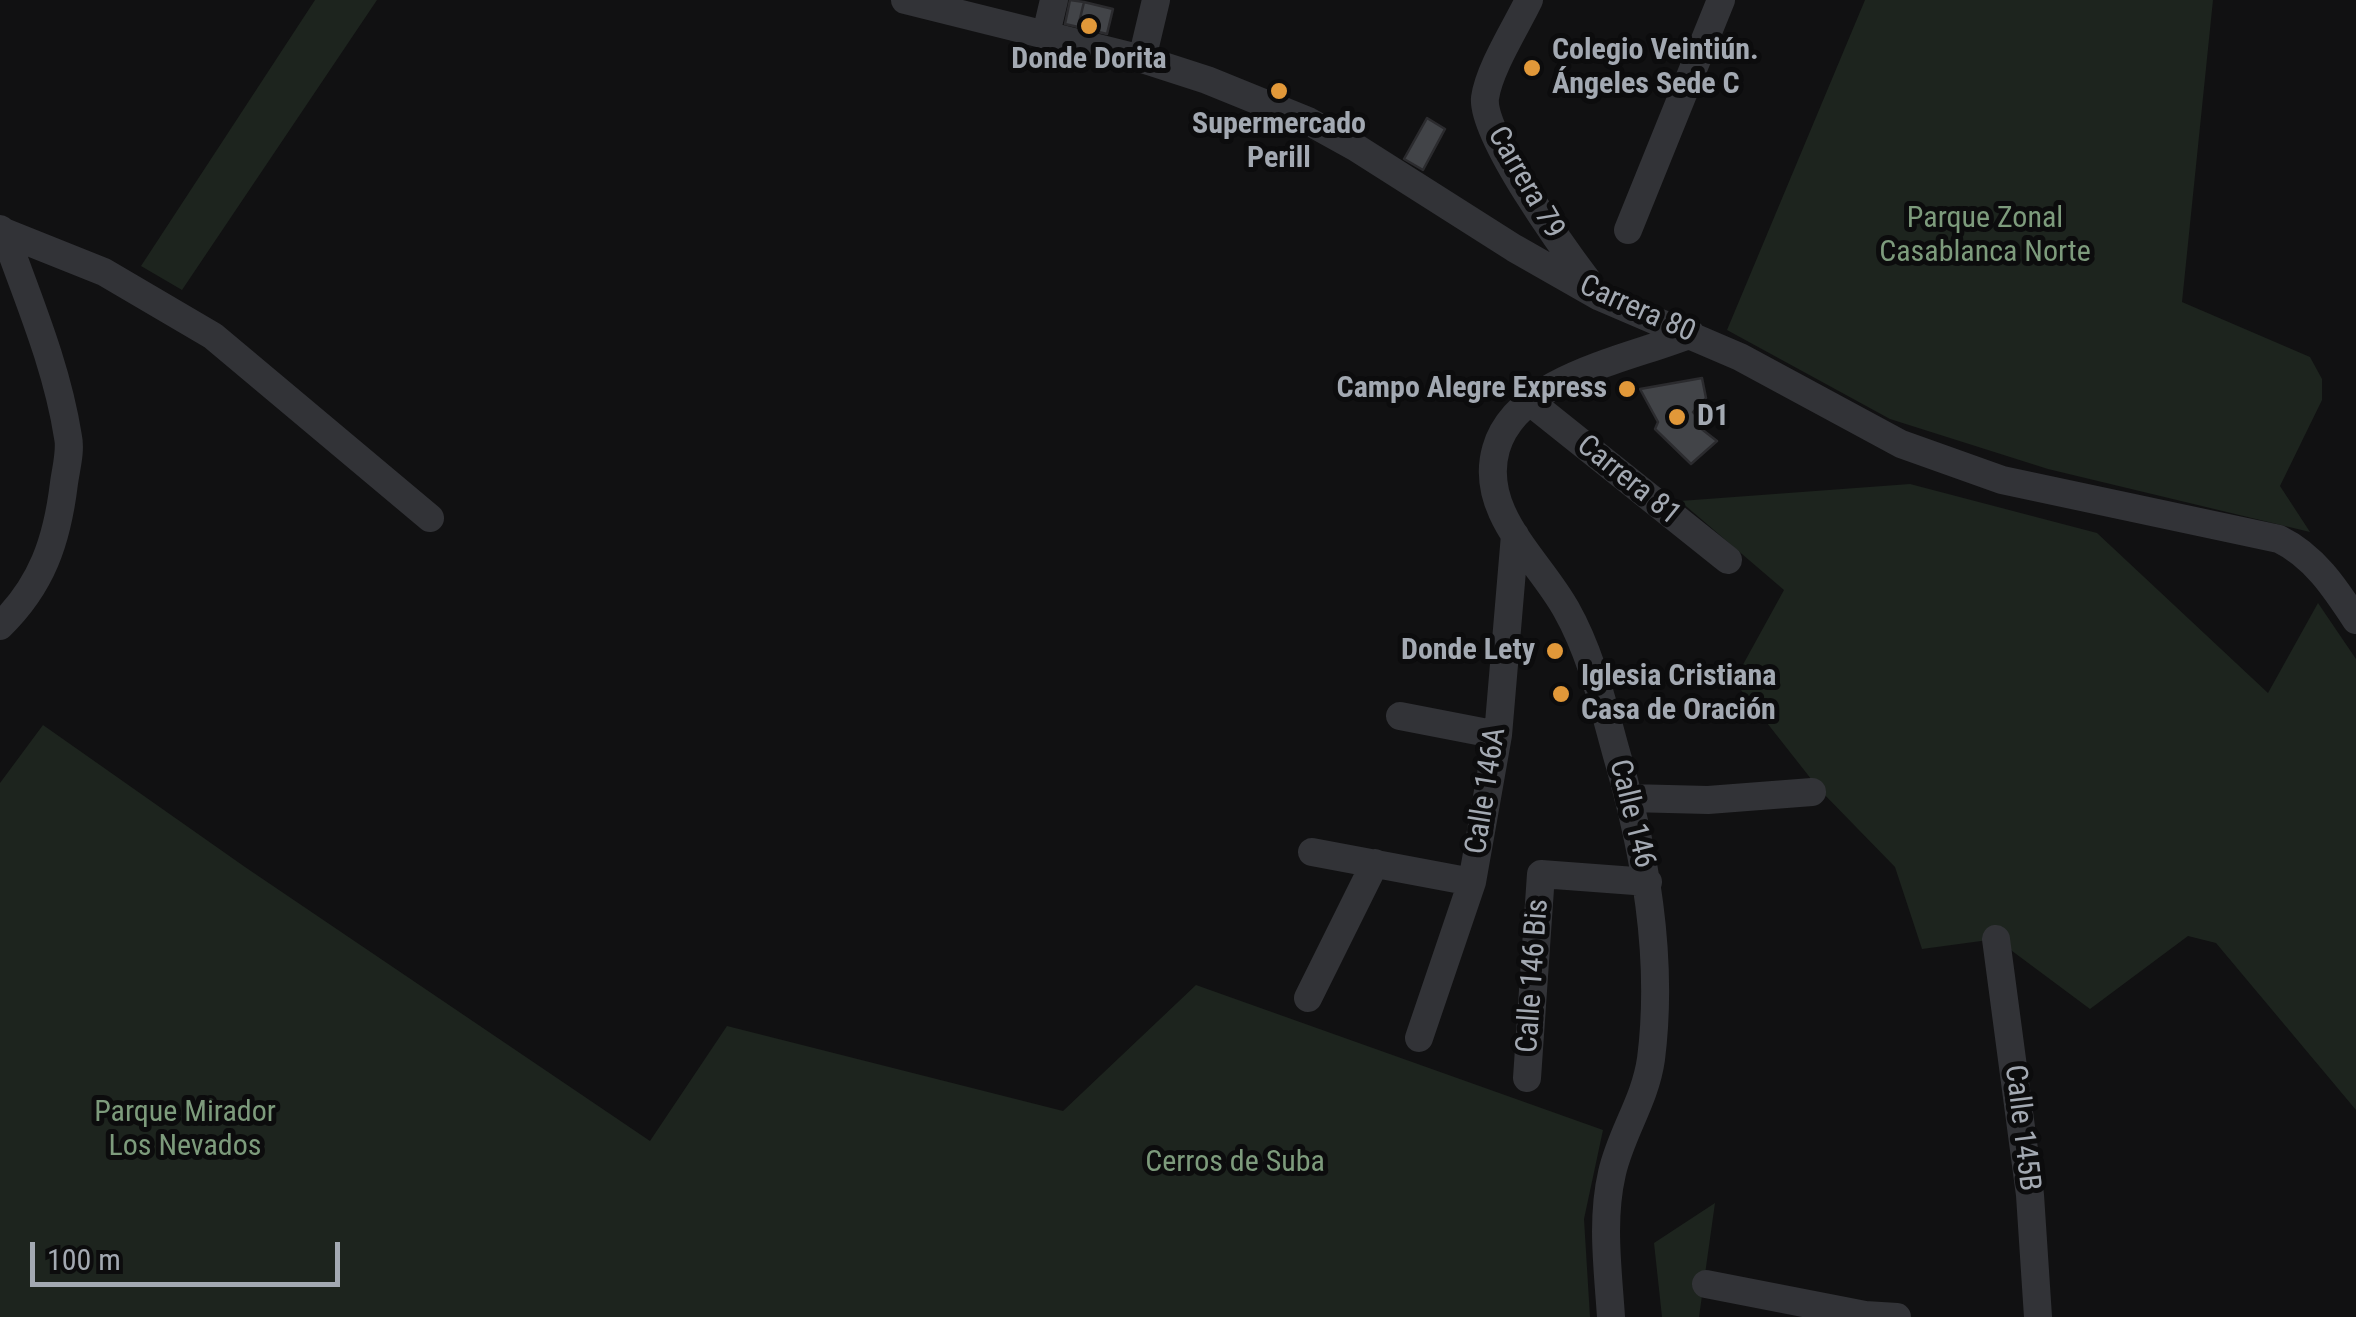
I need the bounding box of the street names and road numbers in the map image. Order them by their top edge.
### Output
street label: Carrera 79 [1479,121,1571,245]
street label: Carrera 80 [1574,269,1700,351]
street label: Carrera 81 [1569,428,1687,534]
street label: Calle 146A [1459,725,1515,857]
street label: Calle 146 [1600,756,1662,872]
street label: Calle 146 Bis [1511,898,1557,1054]
street label: Calle 145B [1995,1063,2047,1193]

